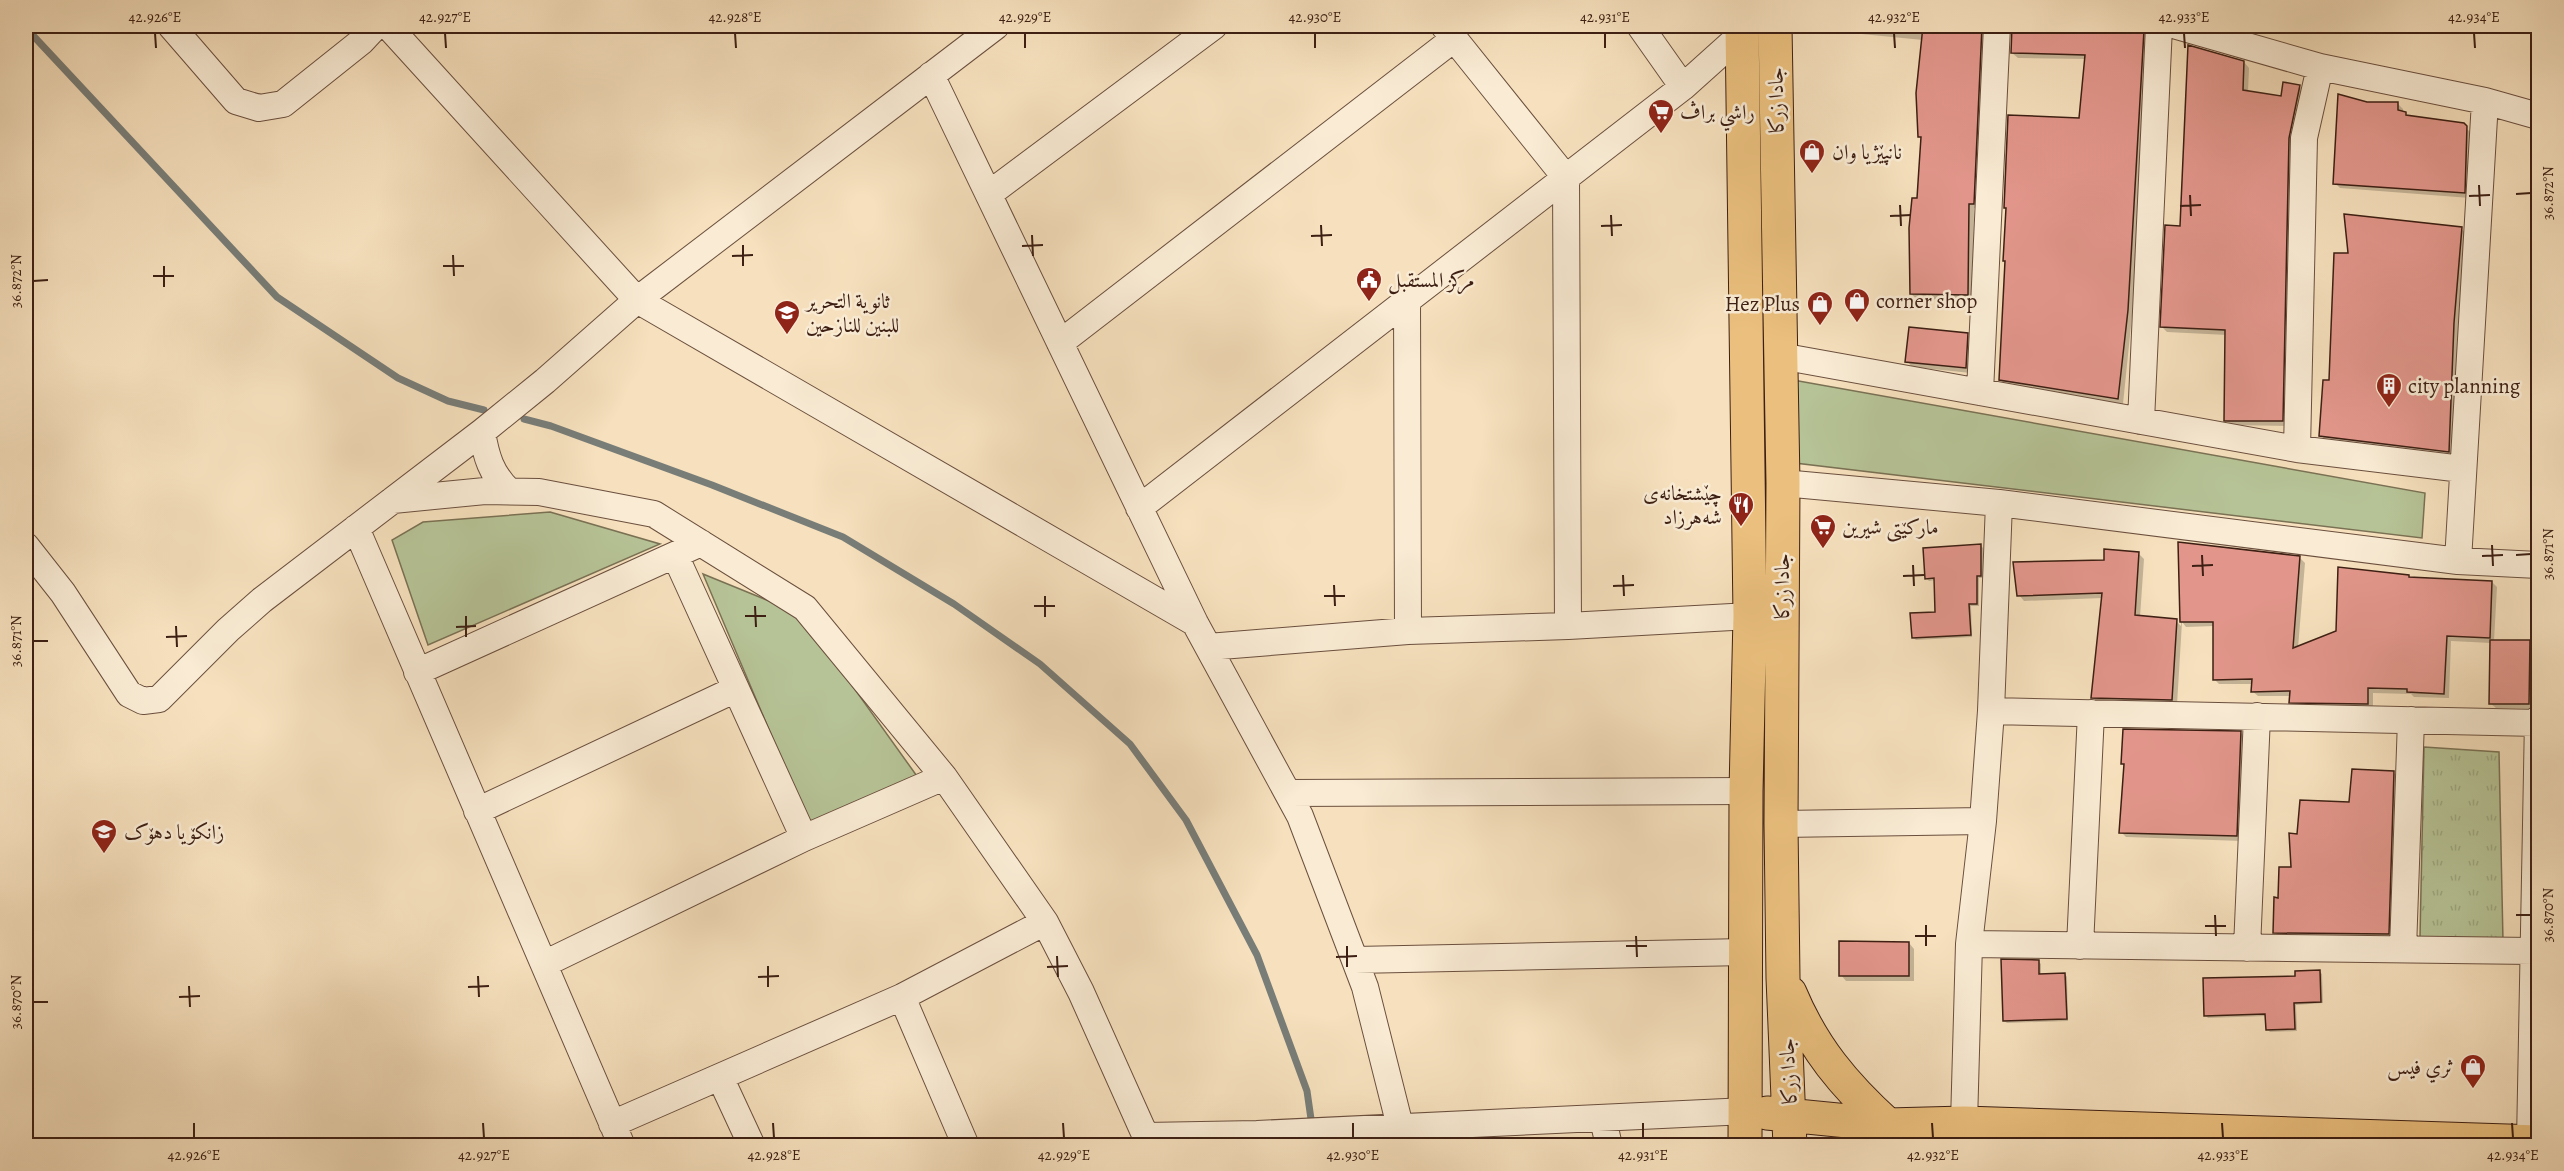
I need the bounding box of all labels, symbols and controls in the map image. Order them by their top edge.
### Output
text: 42.926°E [129,7,181,27]
text: 42.927°E [419,7,471,27]
text: 42.928°E [708,7,762,27]
text: 42.929°E [999,7,1051,27]
text: 42.930°E [1289,7,1341,27]
text: 42.931°E [1580,7,1630,27]
text: 42.932°E [1868,7,1920,27]
text: 42.933°E [2158,7,2210,27]
text: 42.934°E [2448,7,2500,27]
street label: جادا زرکا [1761,67,1791,133]
supermarket icon: راشي براڤ [1646,97,1676,135]
place label: راشي براڤ [1680,98,1755,132]
shop icon: نانپێژیا وان [1797,137,1827,175]
place label: نانپێژیا وان [1832,138,1902,166]
text: 36.872°N [2538,166,2558,220]
text: 36.872°N [6,254,26,308]
public building icon: مركز المستقبل [1354,265,1384,303]
place label: مركز المستقبل [1388,266,1475,295]
shop icon: corner shop [1842,286,1872,324]
place label: ثانوية التحرير للبنين للنازحين [804,287,899,339]
place label: corner shop [1876,287,1977,315]
shop icon: Hez Plus [1805,289,1835,327]
place label: Hez Plus [1725,290,1800,318]
school or university icon: ثانوية التحرير للبنين للنازحين [772,298,802,336]
building icon: city planning [2374,371,2404,409]
place label: city planning [2408,372,2521,400]
place label: چێشتخانەی شەهرزاد [1643,479,1722,531]
restaurant icon: چێشتخانەی شەهرزاد [1726,490,1756,528]
supermarket icon: مارکێتی شیرین [1808,512,1838,550]
place label: مارکێتی شیرین [1842,513,1939,542]
text: 36.871°N [2538,528,2558,580]
street label: جادا زرکا [1768,553,1796,619]
text: 36.871°N [6,615,26,667]
school or university icon: زانکۆیا دهۆک [89,817,119,855]
place label: زانکۆیا دهۆک [124,818,224,846]
text: 36.870°N [2538,887,2558,942]
text: 36.870°N [6,974,26,1029]
street label: جادا زرکا [1772,1037,1804,1105]
shop icon: ثري فيس [2458,1052,2488,1090]
place label: ثري فيس [2387,1053,2454,1083]
text: 42.926°E [168,1145,220,1165]
text: 42.927°E [458,1145,510,1165]
text: 42.928°E [747,1145,801,1165]
text: 42.929°E [1038,1145,1090,1165]
text: 42.930°E [1327,1145,1379,1165]
text: 42.931°E [1618,1145,1668,1165]
text: 42.932°E [1907,1145,1959,1165]
text: 42.933°E [2197,1145,2249,1165]
text: 42.934°E [2487,1145,2539,1165]

